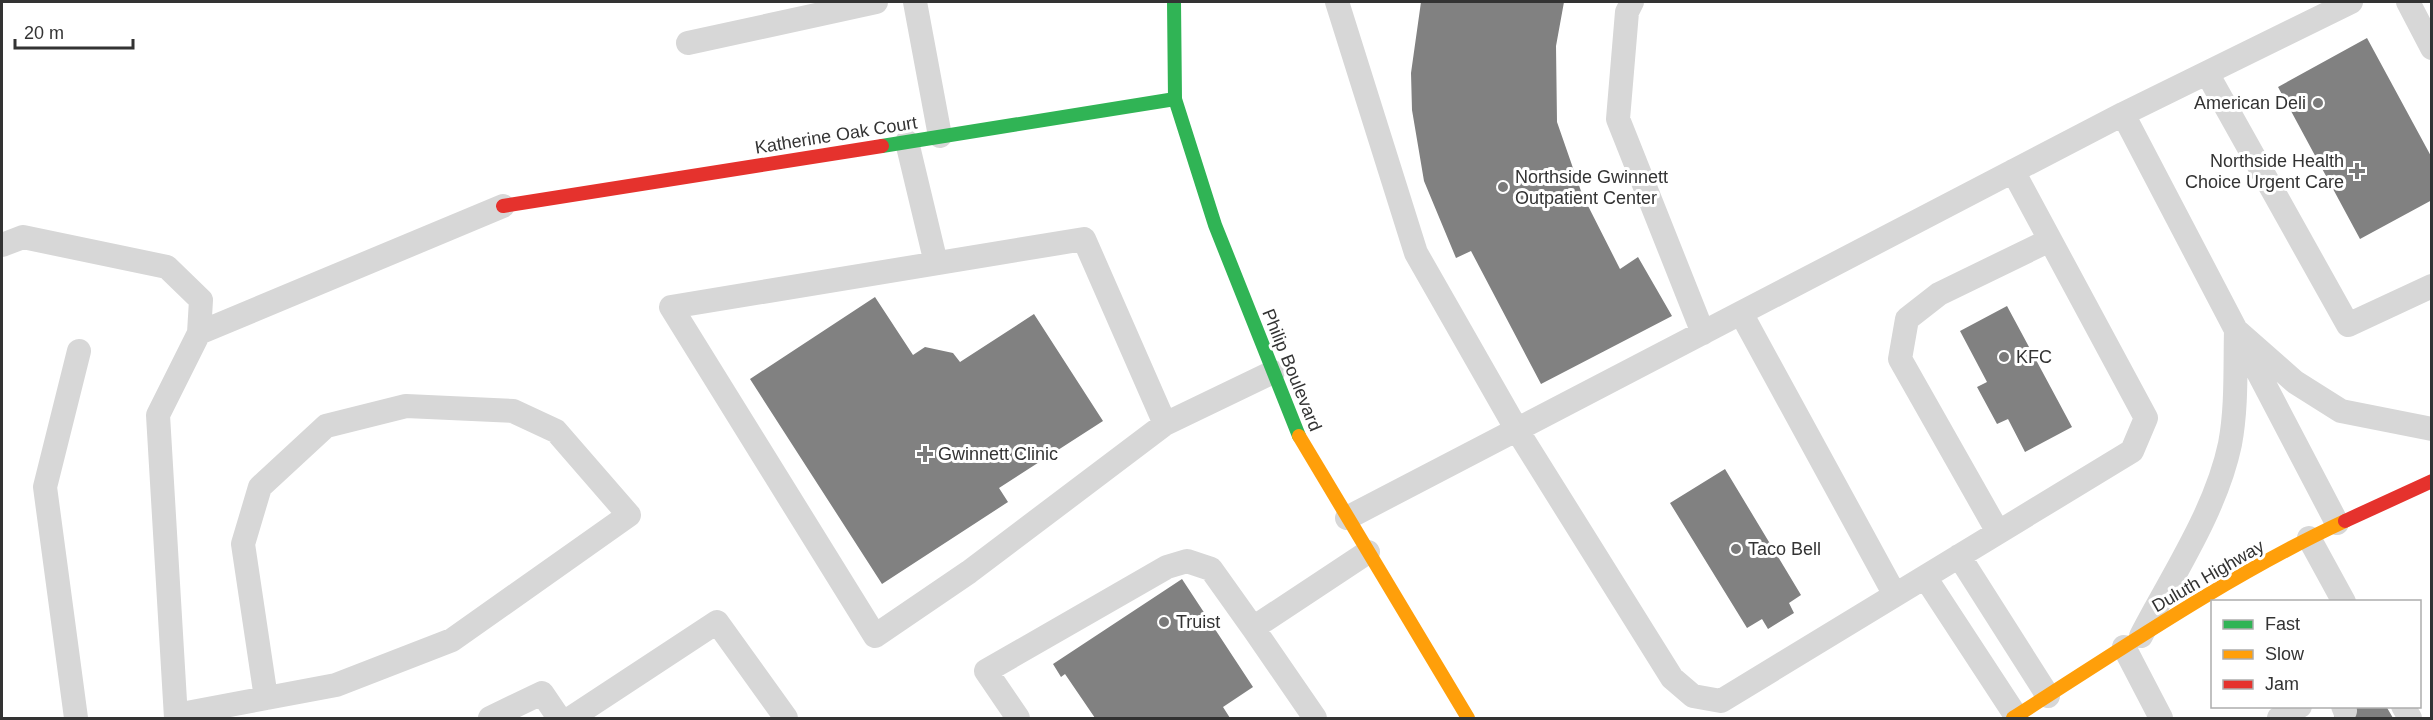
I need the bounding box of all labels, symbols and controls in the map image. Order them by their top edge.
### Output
scale bar [15,12,134,50]
text: 20 m [24,23,64,43]
place label: American Deli [2194,93,2306,113]
marker: American Deli [2311,96,2325,110]
street label: Katherine Oak Court [753,112,919,158]
place label: Northside Health Choice Urgent Care [2185,151,2344,192]
marker: Northside Health Choice Urgent Care [2348,162,2366,180]
place label: Northside Gwinnett Outpatient Center [1515,167,1668,208]
marker: Northside Gwinnett Outpatient Center [1496,180,1510,194]
street label: Philip Boulevard [1258,306,1326,434]
place label: KFC [2016,347,2052,367]
marker: KFC [1997,350,2011,364]
place label: Gwinnett Clinic [938,444,1058,464]
marker: Gwinnett Clinic [916,445,934,463]
street label: Duluth Highway [2148,536,2268,616]
place label: Taco Bell [1748,539,1821,559]
marker: Taco Bell [1729,542,1743,556]
legend [2211,600,2421,708]
place label: Truist [1176,612,1220,632]
text: Fast [2265,614,2300,634]
marker: Truist [1157,615,1171,629]
text: Slow [2265,644,2305,664]
text: Jam [2265,674,2299,694]

